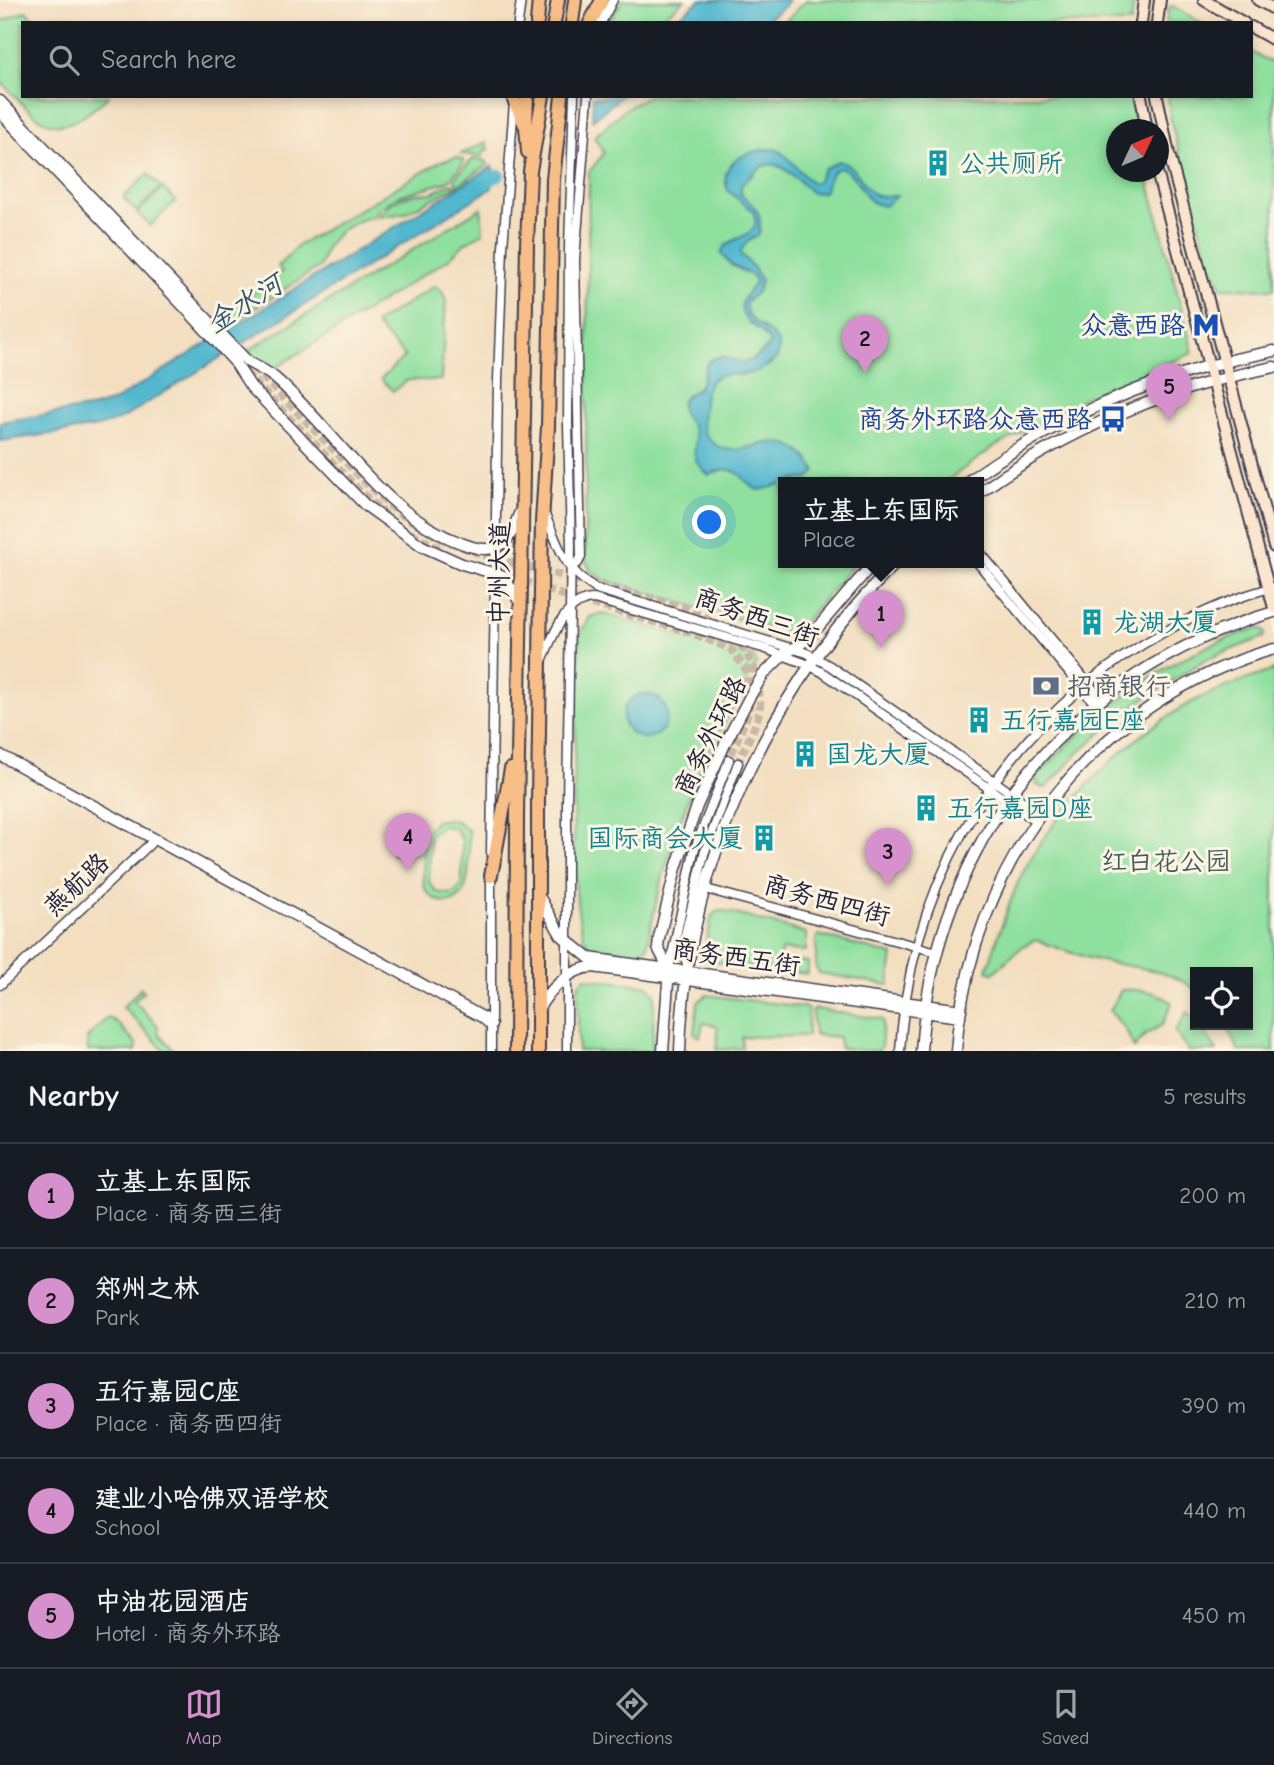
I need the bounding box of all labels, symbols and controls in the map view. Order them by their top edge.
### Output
search box [21,21,1253,98]
icon: search [45,41,83,79]
text: Search here [101,45,236,75]
north arrow [1106,119,1169,182]
building icon: 公共厕所 [923,148,953,178]
place label: 公共厕所 [959,149,1063,179]
water label: 金水河 [200,266,292,340]
metro station icon: 众意西路 [1191,310,1221,340]
place label: 众意西路 [1081,311,1185,341]
pin: 2 [842,315,888,373]
pin: 5 [1146,363,1192,421]
bus stop icon: 商务外环路众意西路 [1098,404,1128,434]
place label: 商务外环路众意西路 [858,405,1092,435]
popup [778,477,984,568]
text: 立基上东国际 [803,496,959,526]
your location [692,505,726,539]
street label: 中州大道 [484,521,516,625]
text: Place [803,526,855,553]
street label: 商务西三街 [690,583,823,653]
pin: 1 [858,590,904,648]
building icon: 龙湖大厦 [1077,607,1107,637]
place label: 龙湖大厦 [1113,608,1217,638]
street label: 商务外环路 [669,671,753,801]
bank icon: 招商银行 [1031,671,1061,701]
place label: 招商银行 [1067,672,1171,702]
building icon: 五行嘉园E座 [964,705,994,735]
place label: 五行嘉园E座 [1000,706,1146,736]
building icon: 国龙大厦 [790,739,820,769]
place label: 国龙大厦 [826,740,930,770]
building icon: 五行嘉园D座 [911,793,941,823]
place label: 五行嘉园D座 [947,794,1093,824]
pin: 4 [385,813,431,871]
building icon: 国际商会大厦 [749,823,779,853]
place label: 国际商会大厦 [587,824,743,854]
pin: 3 [865,828,911,886]
street label: 燕航路 [38,847,115,922]
park label: 红白花公园 [1101,847,1231,877]
street label: 商务西四街 [760,870,893,932]
street label: 商务西五街 [669,934,802,982]
map controls [1190,967,1253,1030]
button: locate [1190,967,1253,1030]
text: Nearby [28,1079,119,1114]
text: 5 results [1163,1083,1246,1110]
text: 立基上东国际 [95,1167,251,1197]
text: 1 [46,1182,56,1209]
text: 200 m [1179,1182,1246,1209]
text: Place · 商务西三街 [95,1200,282,1227]
text: 郑州之林 [95,1274,199,1304]
text: 2 [45,1287,57,1314]
text: 210 m [1184,1287,1246,1314]
text: Park [95,1304,139,1331]
text: 五行嘉园C座 [95,1377,241,1407]
text: 3 [45,1392,57,1419]
text: 390 m [1181,1392,1246,1419]
text: Place · 商务西四街 [95,1410,282,1437]
text: 建业小哈佛双语学校 [95,1484,329,1514]
text: 4 [46,1497,56,1524]
text: 440 m [1183,1497,1246,1524]
text: School [95,1514,160,1541]
text: 中油花园酒店 [95,1587,251,1617]
text: 5 [45,1602,57,1629]
text: 450 m [1182,1602,1246,1629]
text: Hotel · 商务外环路 [95,1620,280,1647]
tab: Map [185,1685,223,1749]
tab: Directions [592,1685,672,1749]
tab: Saved [1042,1685,1089,1749]

